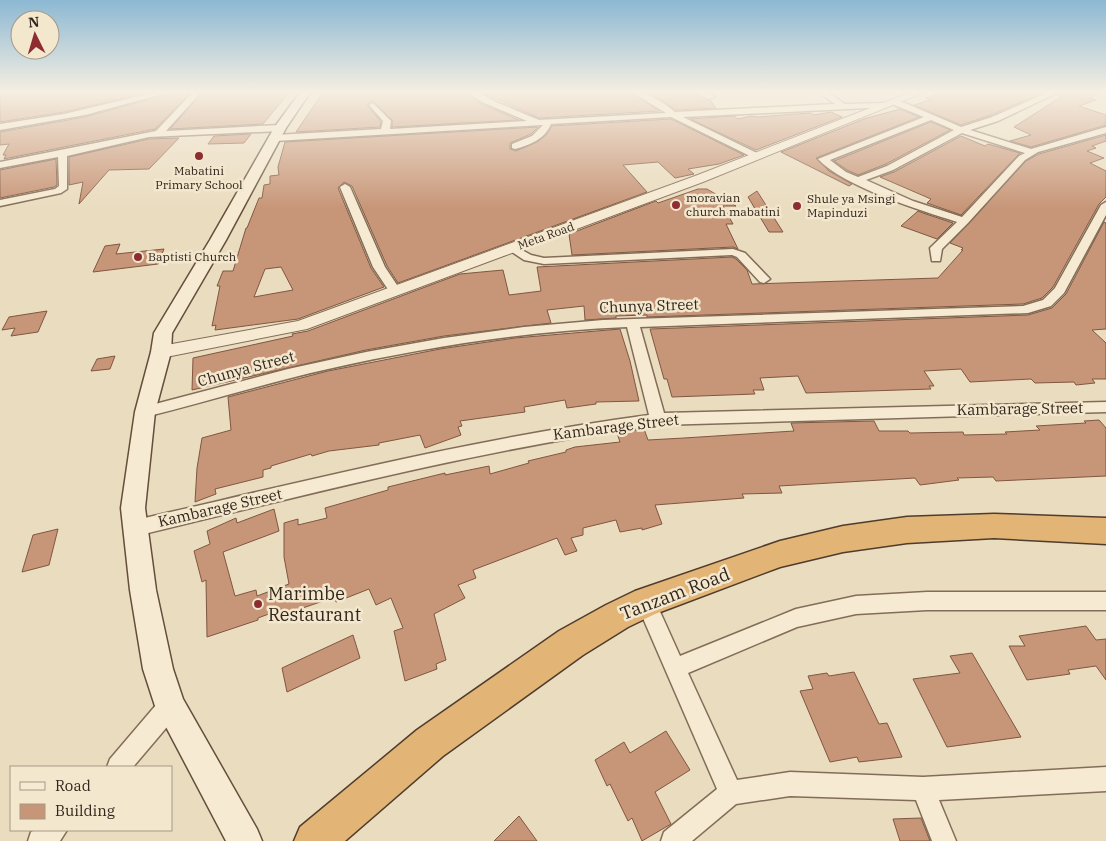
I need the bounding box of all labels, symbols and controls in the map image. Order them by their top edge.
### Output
north arrow [10,10,60,60]
text: N [28,13,40,31]
marker: Mabatini Primary School [193,150,205,162]
place label: Mabatini Primary School [155,163,243,192]
place label: moravian church mabatini [686,190,780,219]
place label: Shule ya Msingi Mapinduzi [807,191,896,220]
marker: moravian church mabatini [670,199,682,211]
marker: Shule ya Msingi Mapinduzi [791,200,803,212]
street label: Meta Road [515,218,576,253]
place label: Baptisti Church [148,249,237,264]
marker: Baptisti Church [132,251,144,263]
street label: Chunya Street [599,294,699,317]
street label: Chunya Street [195,346,296,391]
street label: Kambarage Street [956,398,1083,419]
street label: Kambarage Street [552,409,680,444]
street label: Kambarage Street [156,484,284,531]
street label: Tanzam Road [617,562,733,625]
place label: Marimbe Restaurant [268,582,361,626]
marker: Marimbe Restaurant [252,598,264,610]
legend [10,766,172,831]
text: Road [55,776,91,795]
text: Building [55,801,115,820]

